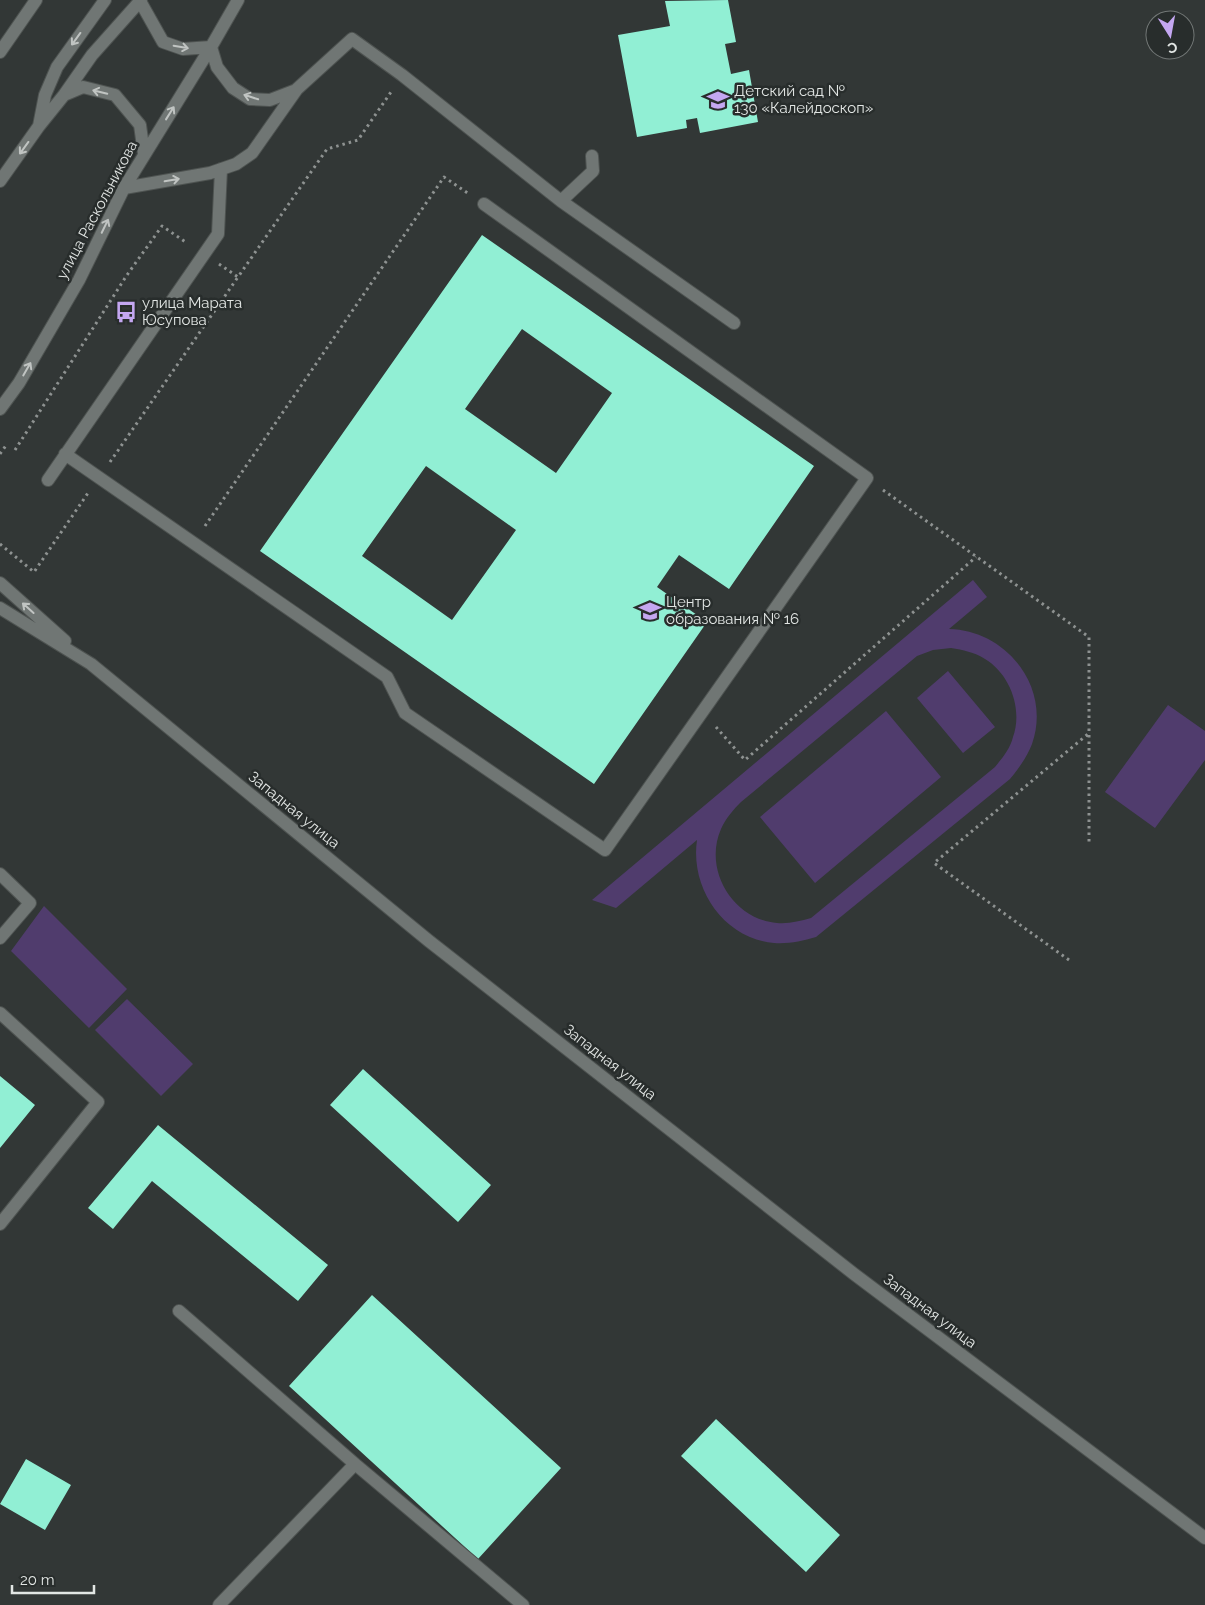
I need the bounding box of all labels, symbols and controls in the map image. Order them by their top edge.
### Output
north arrow [1145,10,1195,60]
one-way arrow [71,32,81,46]
text: С [1166,39,1179,57]
one-way arrow [172,42,188,52]
place label: Детский сад № 130 «Калейдоскоп» [734,82,873,117]
one-way arrow [92,86,108,96]
school or university icon: Детский сад № 130 «Калейдоскоп» [705,87,731,113]
one-way arrow [244,92,259,101]
one-way arrow [165,107,175,121]
street label: улица Раскольникова [53,138,141,282]
one-way arrow [19,140,29,154]
one-way arrow [163,174,179,184]
one-way arrow [101,219,110,234]
place label: улица Марата Юсупова [142,294,242,329]
bus stop icon: улица Марата Юсупова [113,299,139,325]
one-way arrow [23,362,33,376]
place label: Центр образования № 16 [666,593,799,628]
school or university icon: Центр образования № 16 [637,598,663,624]
one-way arrow [22,603,35,614]
street label: Западная улица [245,768,343,852]
street label: Западная улица [560,1020,660,1104]
street label: Западная улица [880,1270,980,1352]
scale bar [12,1562,95,1594]
text: 20 m [20,1571,55,1589]

